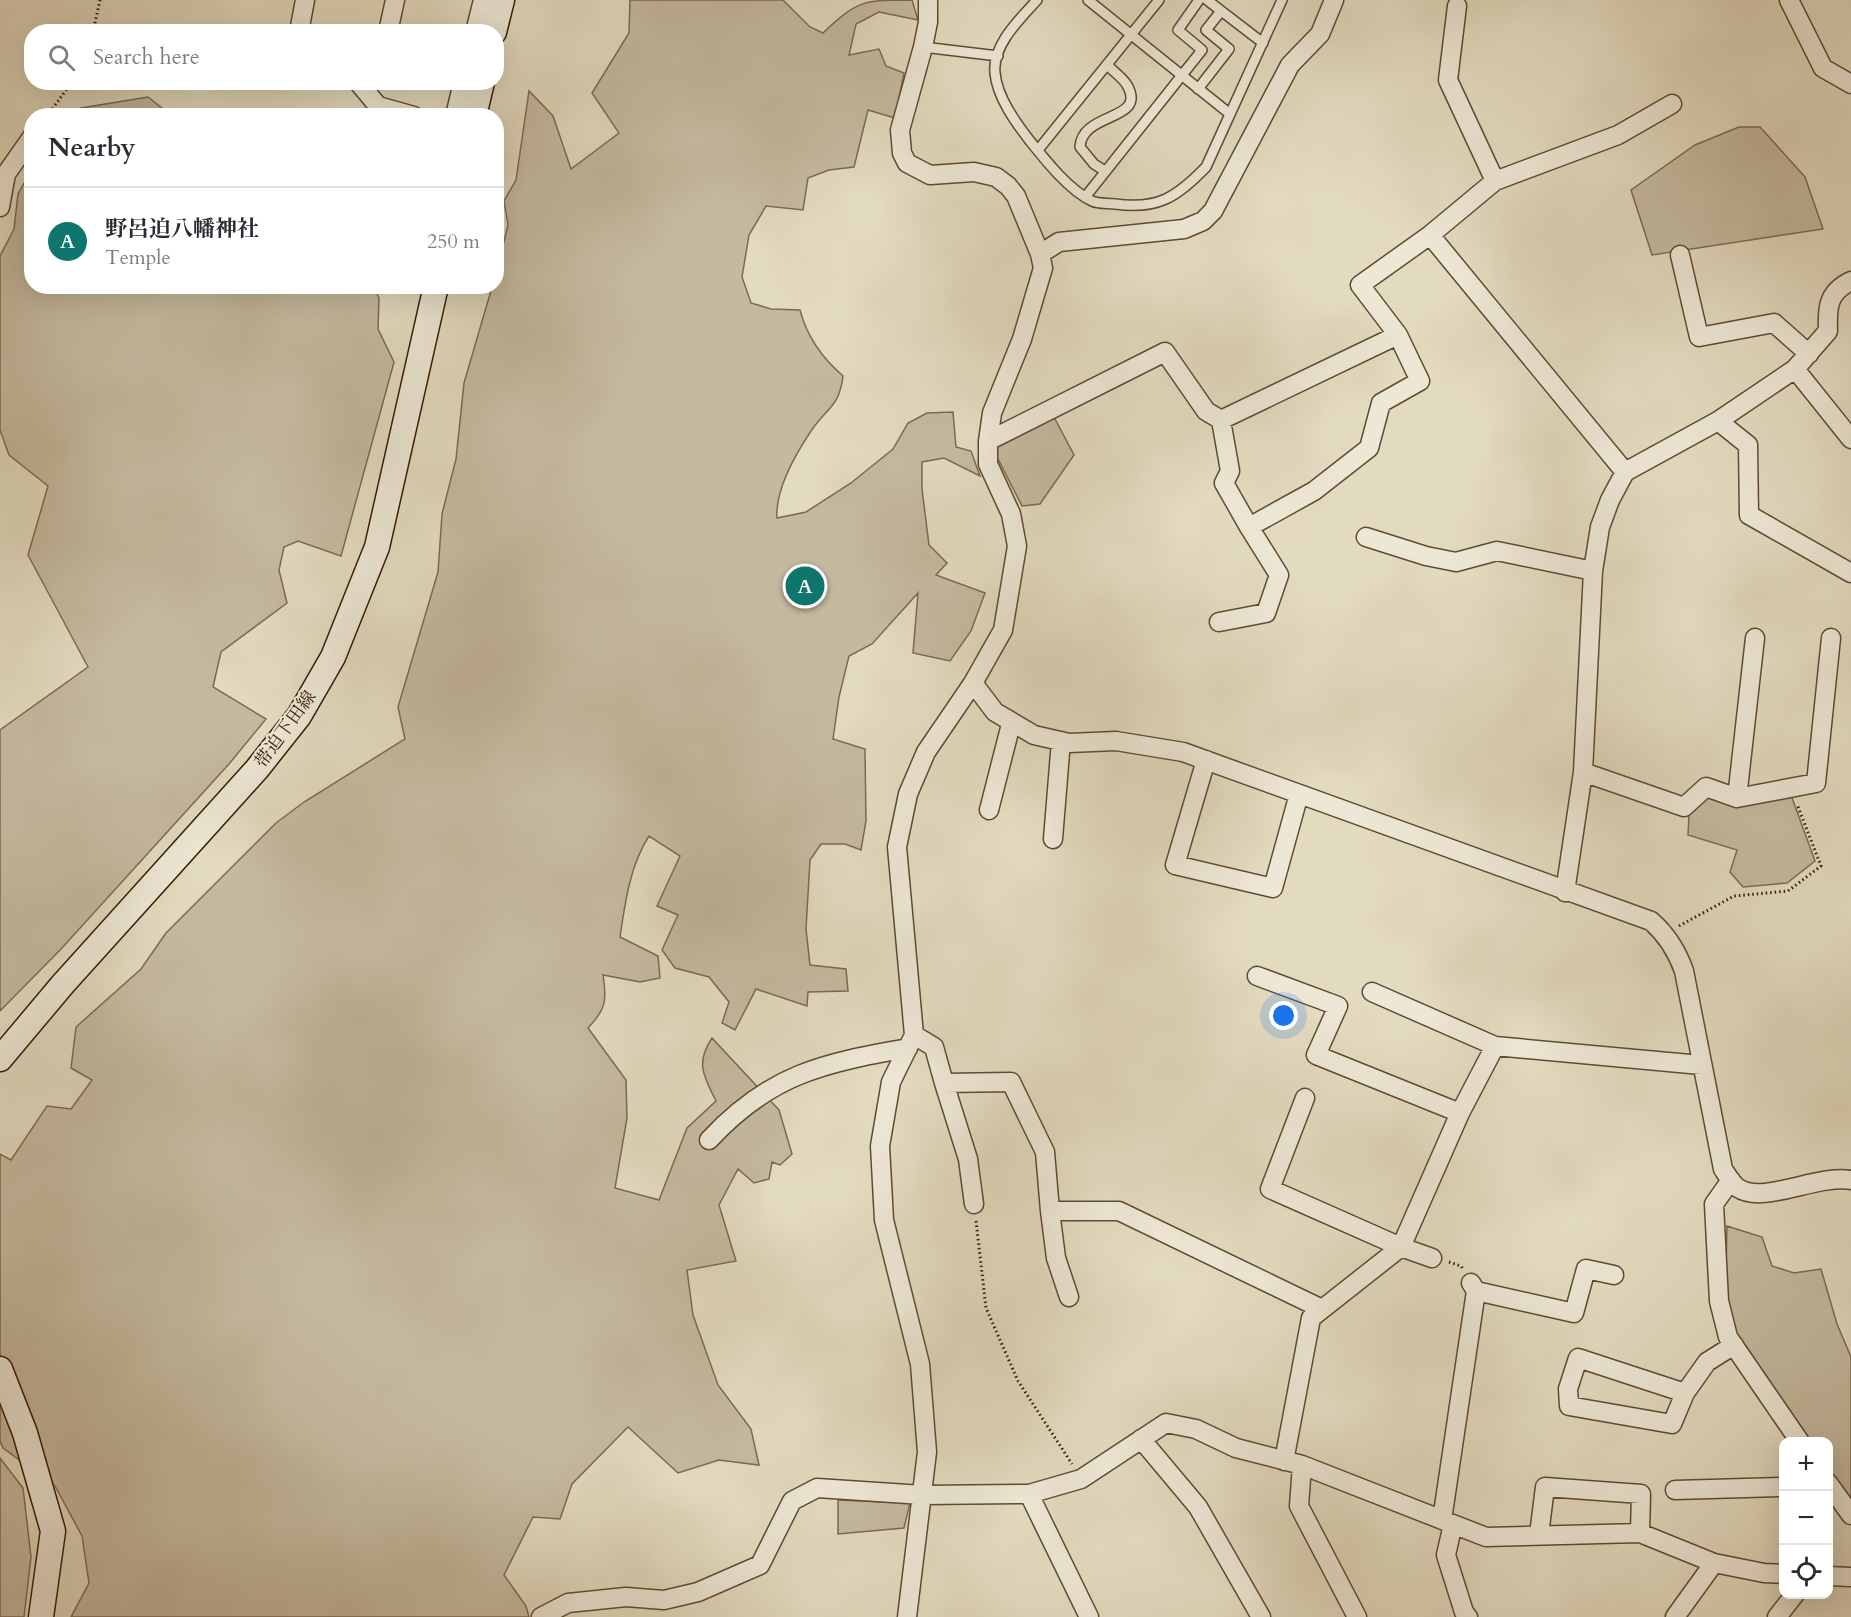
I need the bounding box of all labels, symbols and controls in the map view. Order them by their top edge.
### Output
search box [24,24,504,90]
icon: search [45,41,78,74]
text: Search here [93,42,200,72]
text: Nearby [48,130,136,165]
text: 野呂迫八幡神社 [105,214,259,244]
text: A [60,228,75,255]
text: 250 m [427,228,480,255]
text: Temple [105,244,170,271]
pin: A [786,564,824,608]
street label: 帯迫下田線 [249,686,322,773]
your location [1269,1001,1298,1030]
map controls [1779,1437,1833,1599]
button: + [1779,1437,1833,1491]
button: − [1779,1491,1833,1545]
button: locate [1779,1545,1833,1599]

